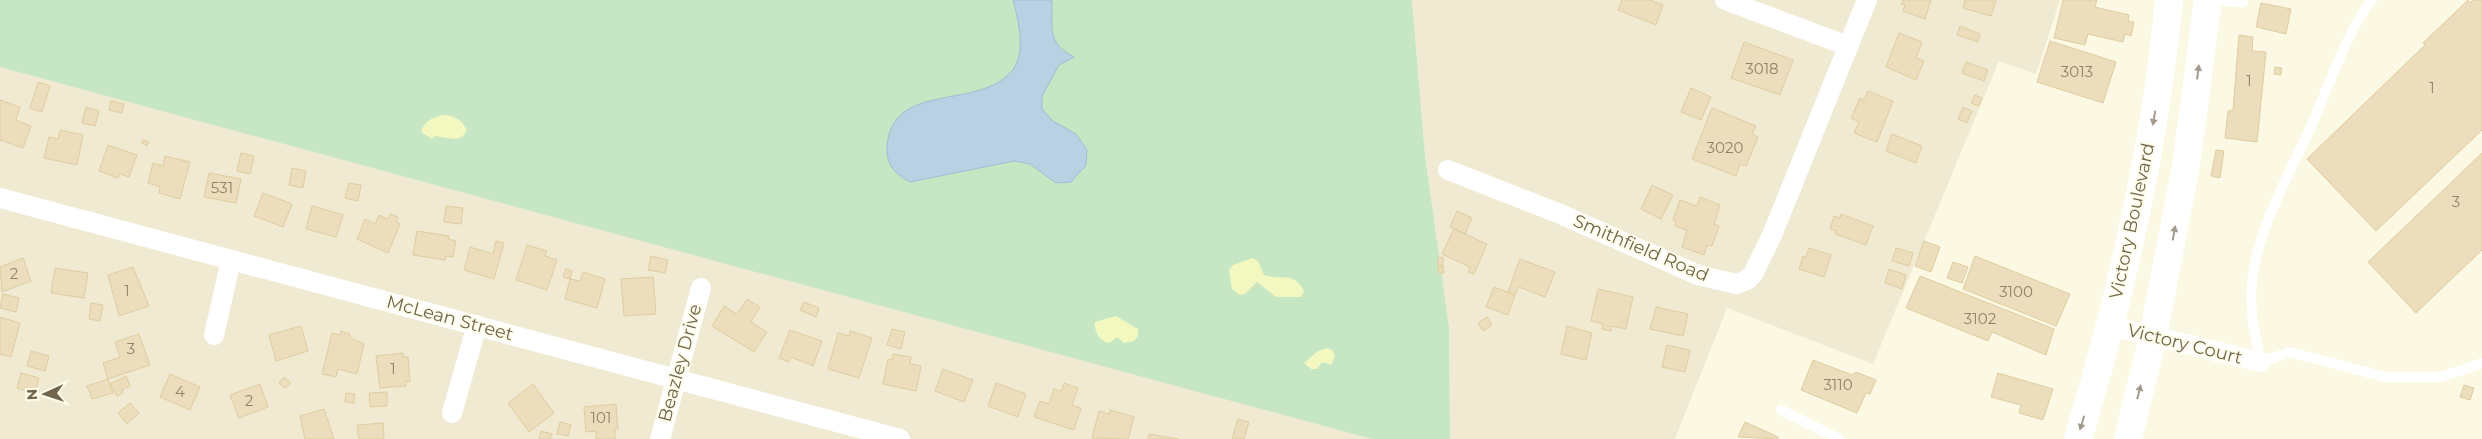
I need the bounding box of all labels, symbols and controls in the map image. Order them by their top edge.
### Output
house number: 3018 [1745,59,1779,78]
house number: 3013 [2061,62,2093,81]
one-way arrow [2194,64,2202,80]
house number: 1 [2246,71,2252,90]
house number: 1 [2429,78,2435,97]
one-way arrow [2149,110,2157,126]
house number: 3020 [1707,138,1743,157]
street label: Victory Boulevard [2105,141,2159,301]
house number: 531 [211,178,233,197]
house number: 3 [2452,192,2460,211]
street label: Smithfield Road [1570,210,1712,286]
one-way arrow [2170,225,2178,241]
house number: 2 [10,264,18,283]
house number: 1 [124,281,130,300]
house number: 3100 [1999,282,2033,301]
street label: McLean Street [384,291,516,345]
street label: Beazley Drive [654,301,706,424]
house number: 3102 [1964,309,1996,328]
street label: Victory Court [2125,319,2245,369]
house number: 3 [127,339,135,358]
house number: 1 [390,359,396,378]
north arrow [20,369,70,419]
house number: 3110 [1823,375,1853,394]
house number: 4 [175,382,185,401]
one-way arrow [2136,384,2144,399]
text: N [23,389,41,401]
house number: 2 [245,391,253,410]
house number: 101 [591,408,611,427]
one-way arrow [2078,416,2086,431]

